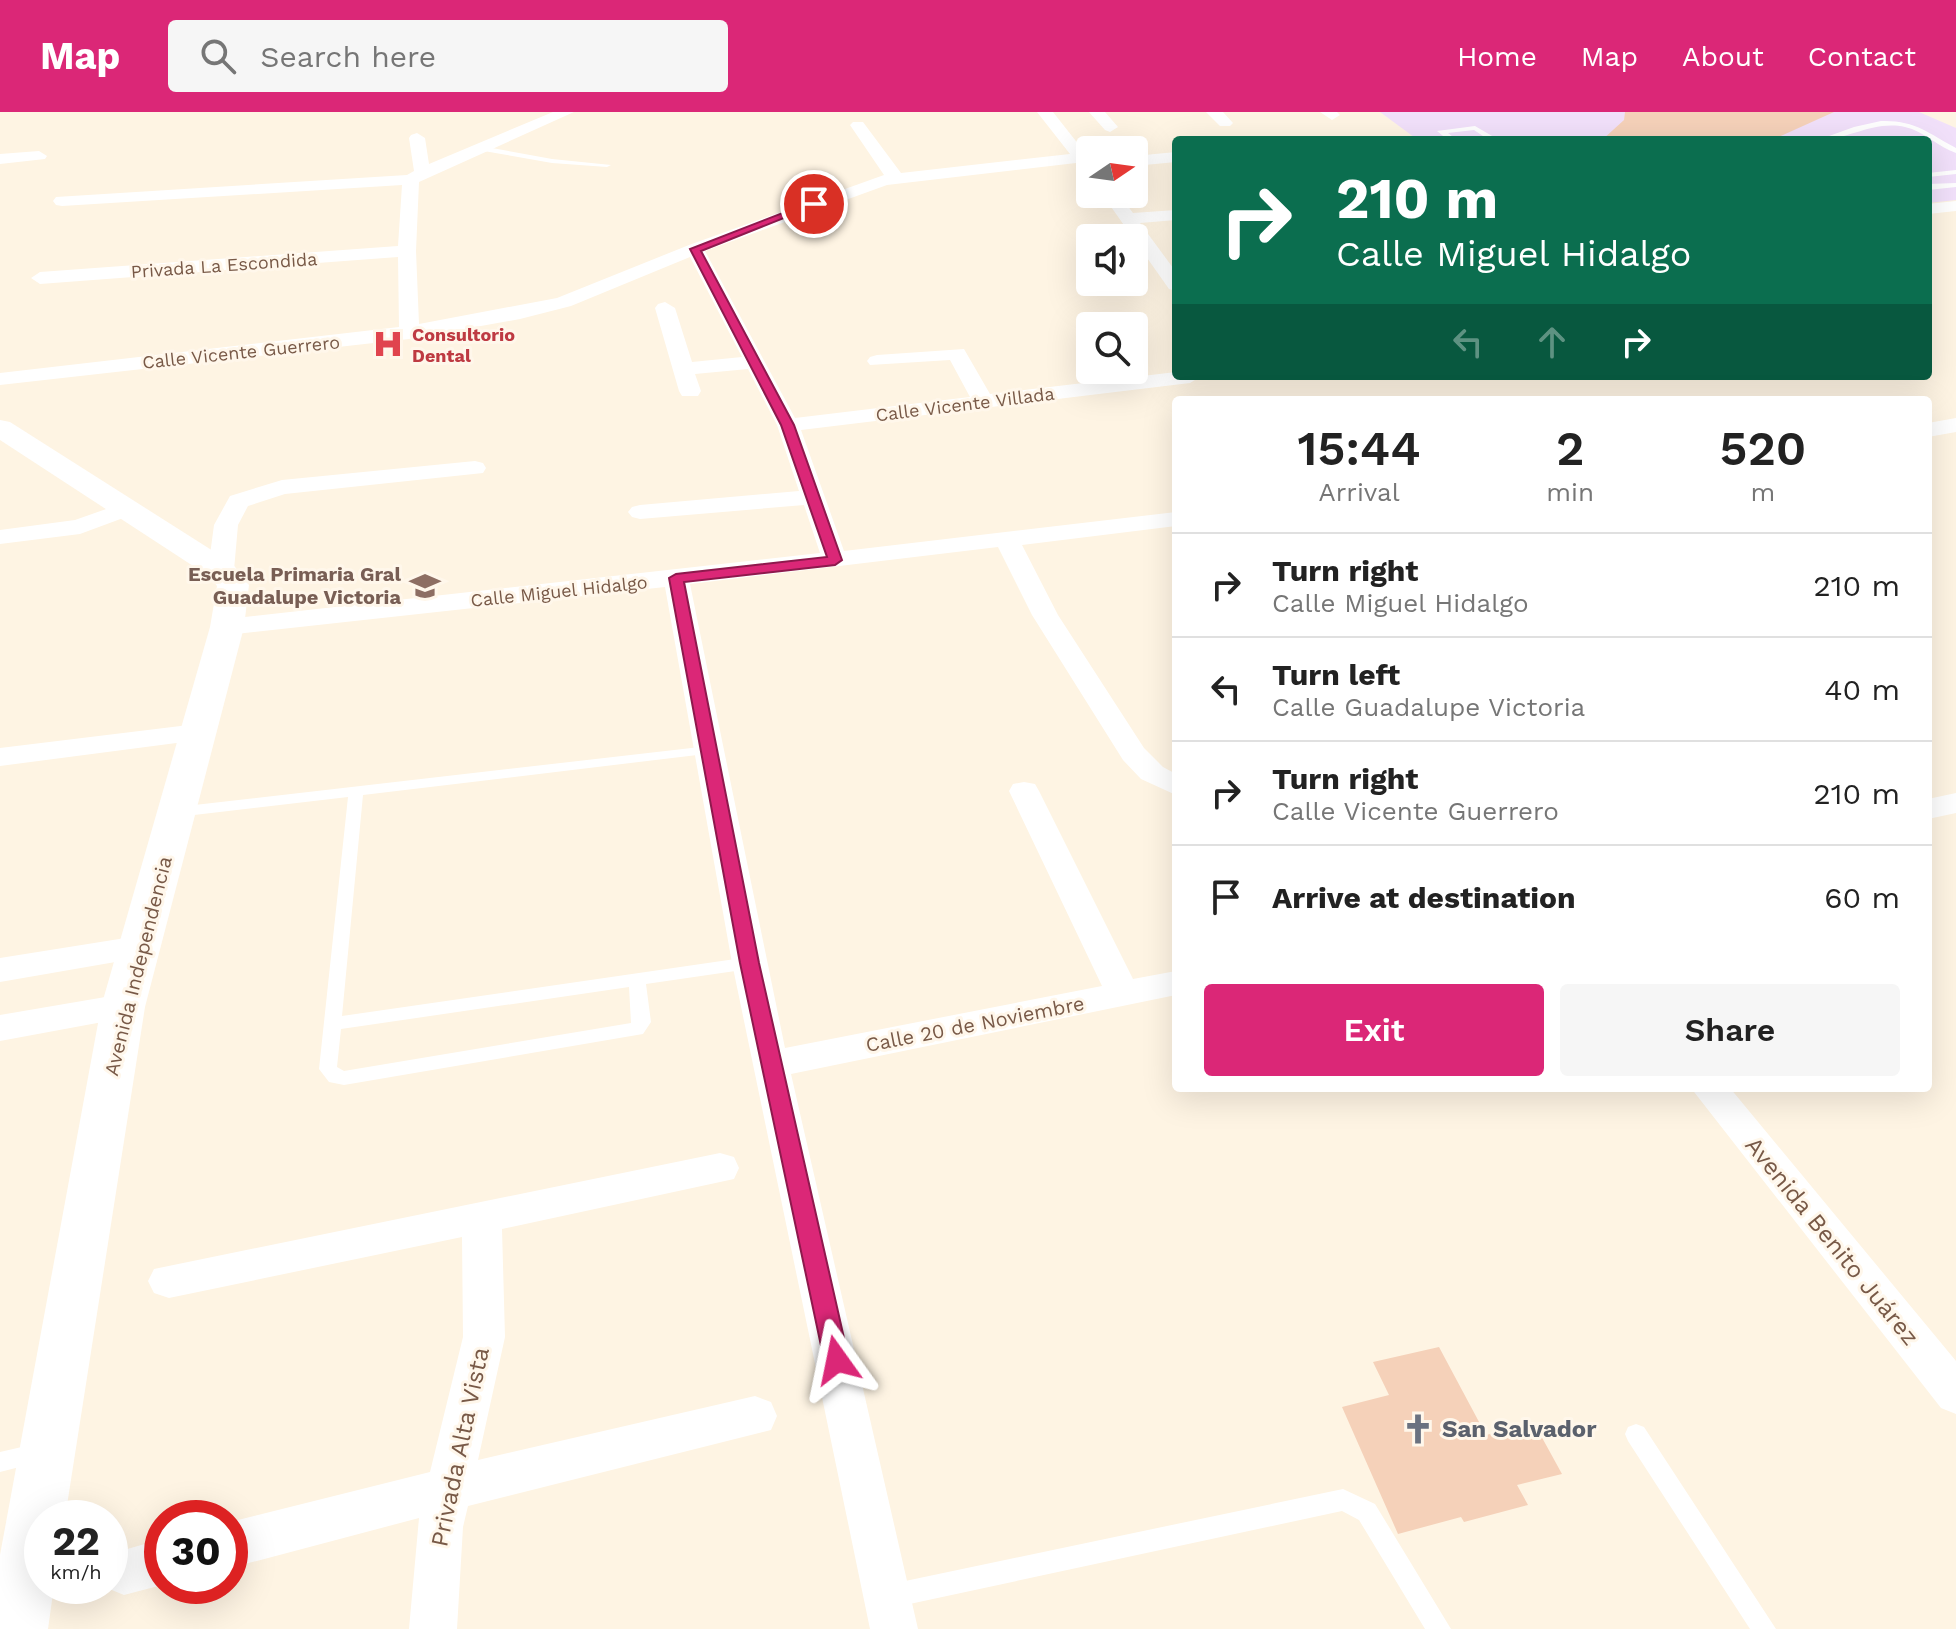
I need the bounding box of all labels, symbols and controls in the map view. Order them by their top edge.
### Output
search box [168,20,728,92]
text: Map [40,34,120,78]
icon: search [196,34,240,78]
text: Search here [260,39,436,74]
text: Home [1457,40,1537,73]
text: Map [1581,40,1638,73]
text: About [1682,40,1764,73]
text: Contact [1808,40,1916,73]
north arrow [1076,136,1148,208]
map controls [1076,136,1148,384]
text: 210 m [1336,166,1498,232]
icon: right [1204,168,1308,272]
pin [780,170,848,238]
icon: arrive [792,182,836,226]
button: sound [1076,224,1148,296]
text: Calle Miguel Hidalgo [1336,233,1691,275]
street label: Privada La Escondida [130,248,318,282]
button: search [1076,312,1148,384]
icon: left [1446,320,1490,364]
icon: ahead [1530,320,1574,364]
icon: right [1614,320,1658,364]
place label: Consultorio Dental [412,324,515,366]
hospital icon: Consultorio Dental [371,327,405,361]
street label: Calle Vicente Guerrero [141,331,341,373]
street label: Calle Vicente Villada [874,383,1056,425]
text: 15:44 [1298,420,1421,477]
text: 2 [1556,420,1584,477]
text: 520 [1720,420,1806,477]
text: Arrival [1319,477,1400,507]
text: min [1546,477,1594,507]
text: m [1751,477,1775,507]
text: Turn right [1272,553,1418,588]
place label: Escuela Primaria Gral Guadalupe Victoria [188,562,401,609]
icon: right [1204,563,1248,607]
text: 210 m [1813,568,1900,603]
school or university icon: Escuela Primaria Gral Guadalupe Victoria [408,569,442,603]
street label: Calle Miguel Hidalgo [470,571,648,611]
text: Calle Miguel Hidalgo [1272,588,1529,618]
text: Turn left [1272,657,1400,692]
icon: left [1204,667,1248,711]
text: 40 m [1824,672,1900,707]
text: Calle Guadalupe Victoria [1272,692,1585,722]
text: Turn right [1272,761,1418,796]
icon: right [1204,771,1248,815]
text: 210 m [1813,776,1900,811]
text: Calle Vicente Guerrero [1272,796,1559,826]
street label: Avenida Independencia [99,854,177,1078]
icon: arrive [1204,875,1248,919]
text: Arrive at destination [1272,880,1576,915]
text: 60 m [1824,880,1900,915]
button: Exit [1204,984,1544,1076]
button: Share [1560,984,1900,1076]
street label: Calle 20 de Noviembre [864,991,1086,1057]
street label: Avenida Benito Juárez [1739,1131,1925,1351]
position arrow [795,1318,879,1402]
street label: Privada Alta Vista [425,1345,495,1549]
church icon: San Salvador [1401,1412,1435,1446]
place label: San Salvador [1442,1415,1597,1443]
speed limit sign: 30 [144,1500,248,1604]
text: 22 [52,1518,100,1565]
text: km/h [50,1560,102,1584]

